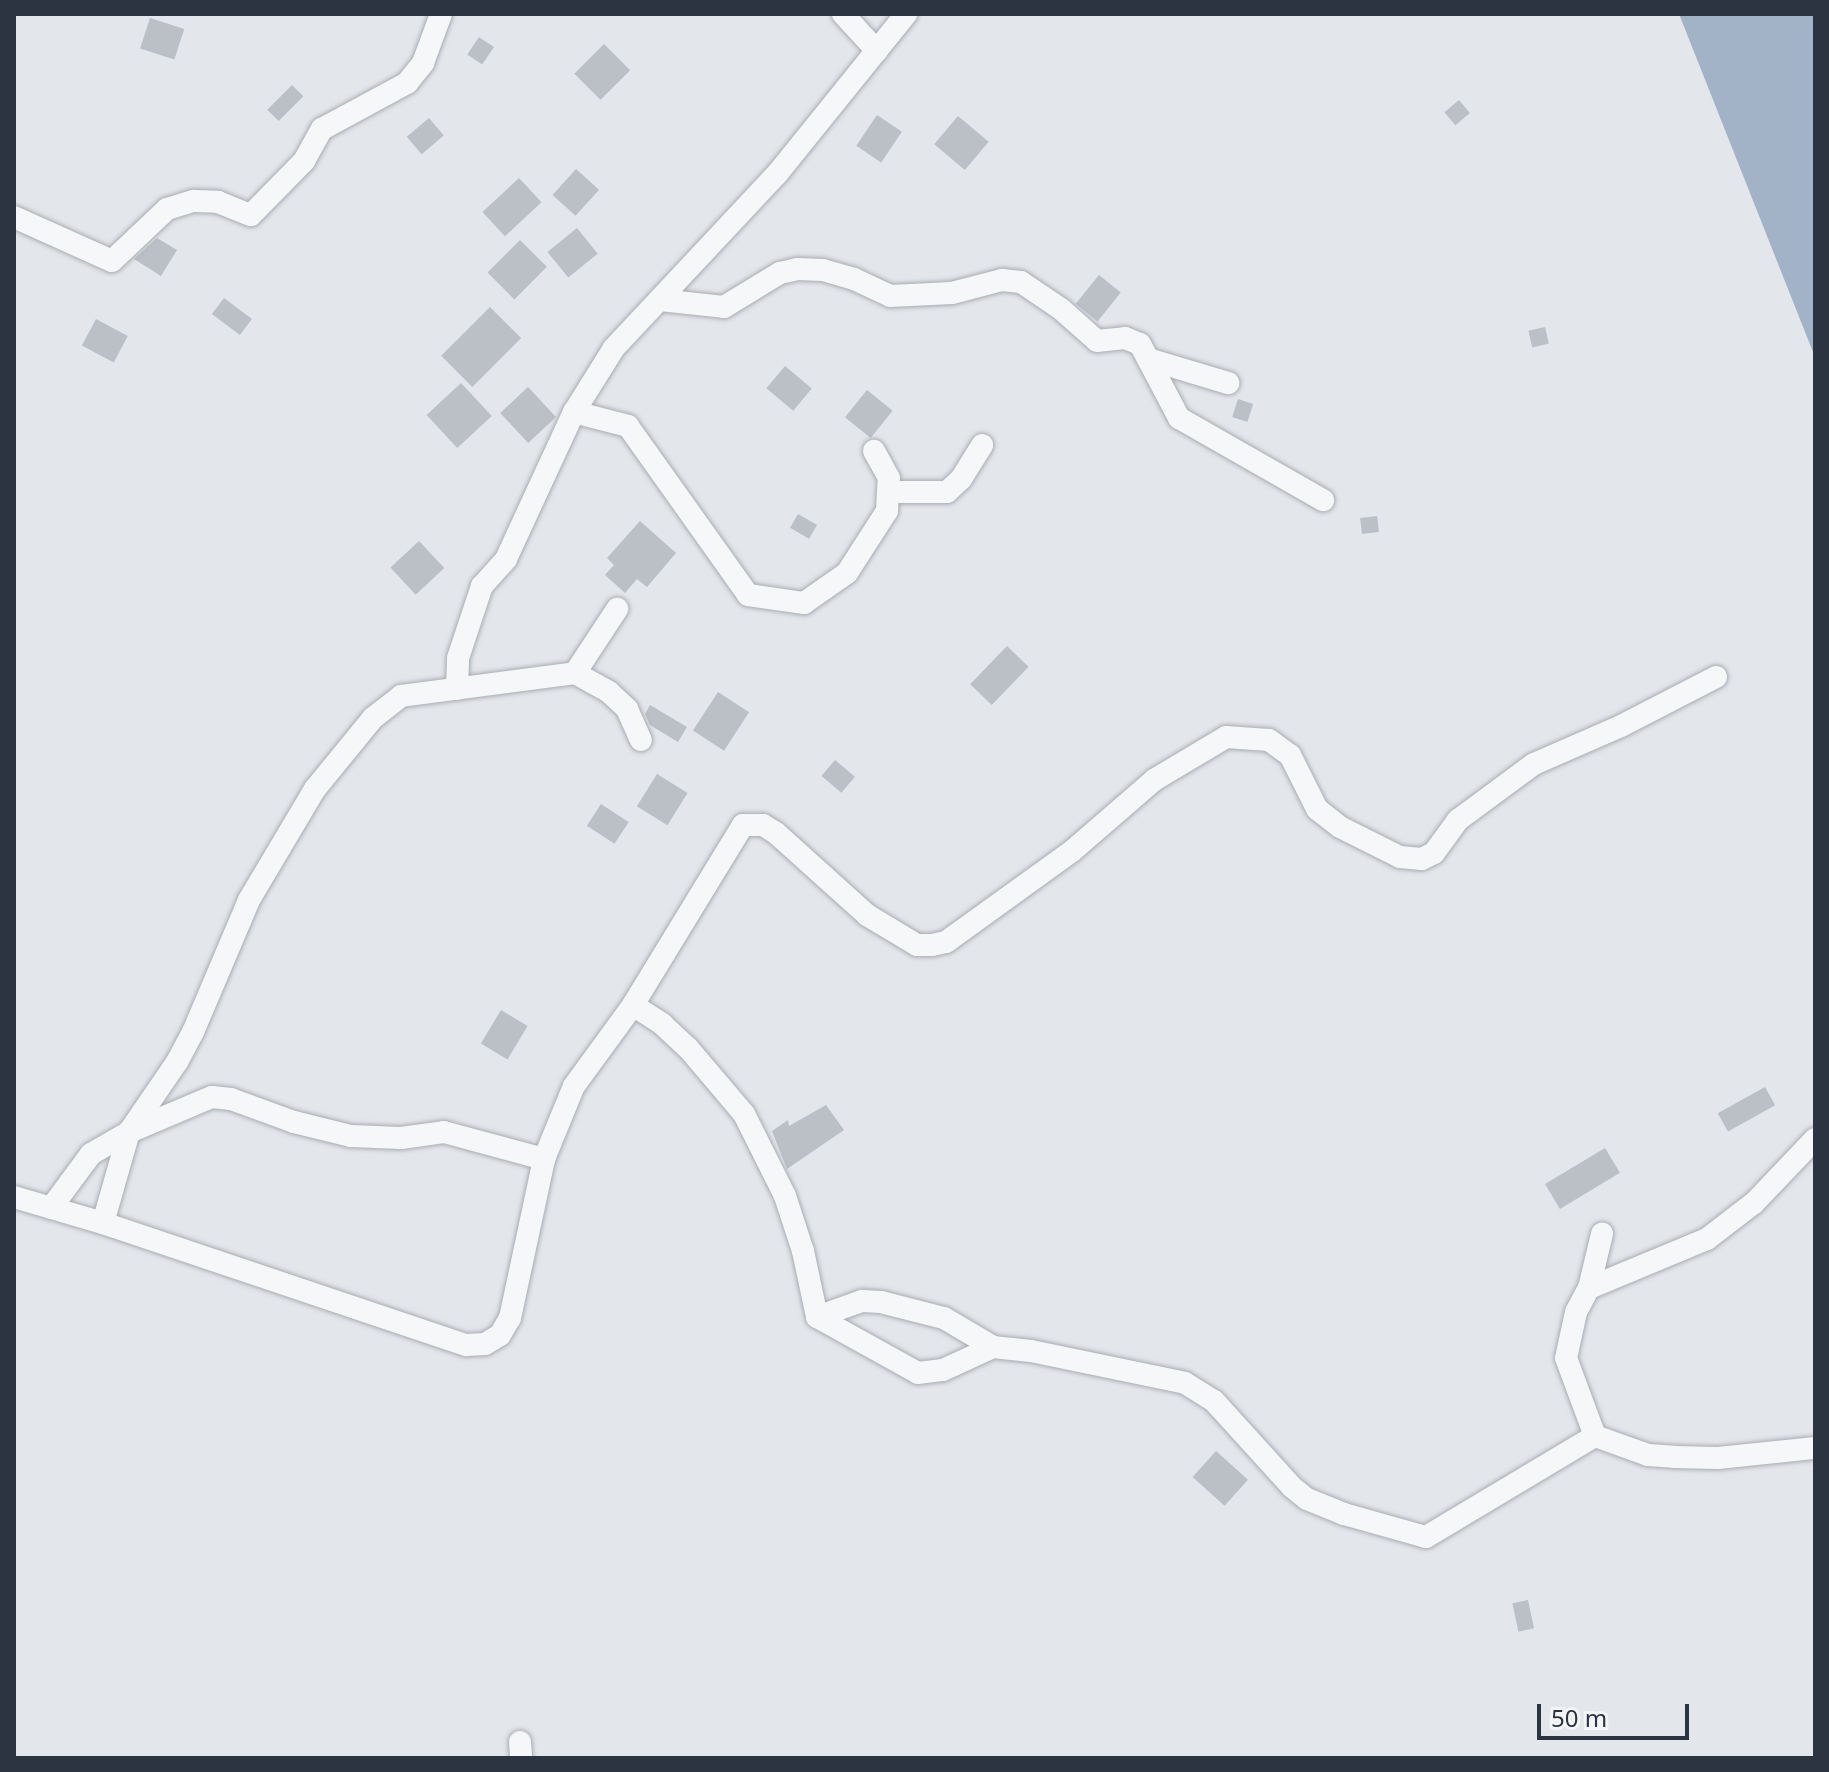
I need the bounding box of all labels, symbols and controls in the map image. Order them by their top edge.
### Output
scale bar [1541,1688,1693,1738]
text: 50 m [1551,1701,1607,1734]

